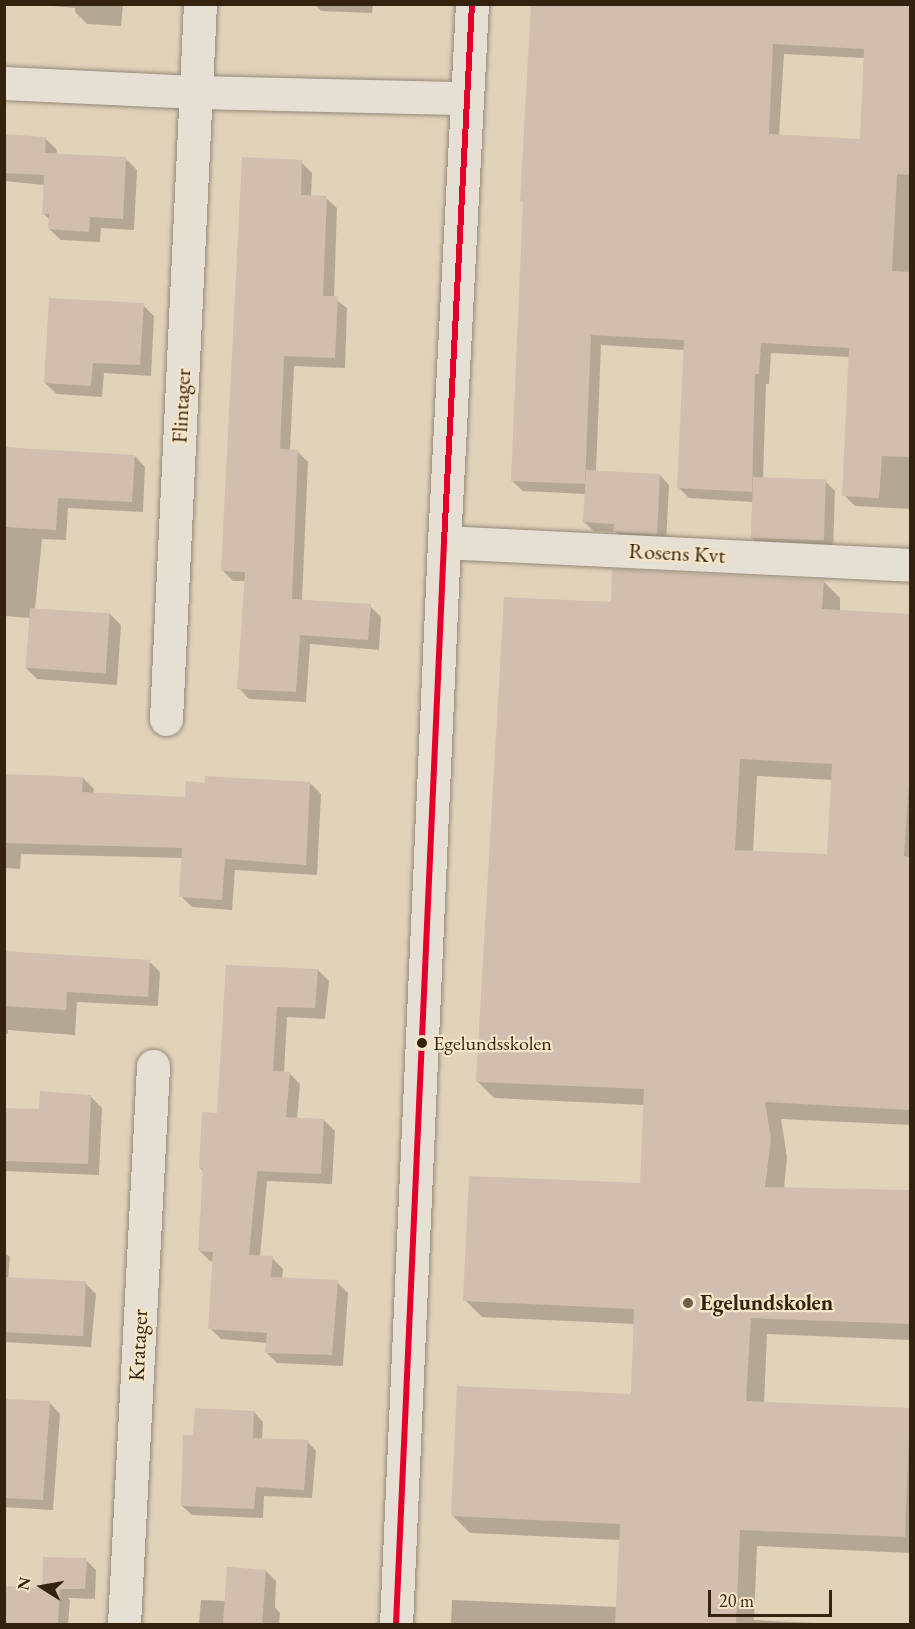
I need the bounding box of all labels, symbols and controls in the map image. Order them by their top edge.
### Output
street label: Flintager [166,368,196,444]
street label: Rosens Kvt [628,537,726,569]
place label: Egelundsskolen [433,1031,552,1055]
marker: Egelundsskolen [416,1037,428,1049]
place label: Egelundskolen [700,1290,833,1316]
marker: Egelundskolen [681,1296,695,1310]
street label: Kratager [123,1308,153,1382]
north arrow [12,1557,72,1617]
text: N [12,1575,35,1592]
scale bar [711,1578,836,1616]
text: 20 m [719,1589,754,1612]

